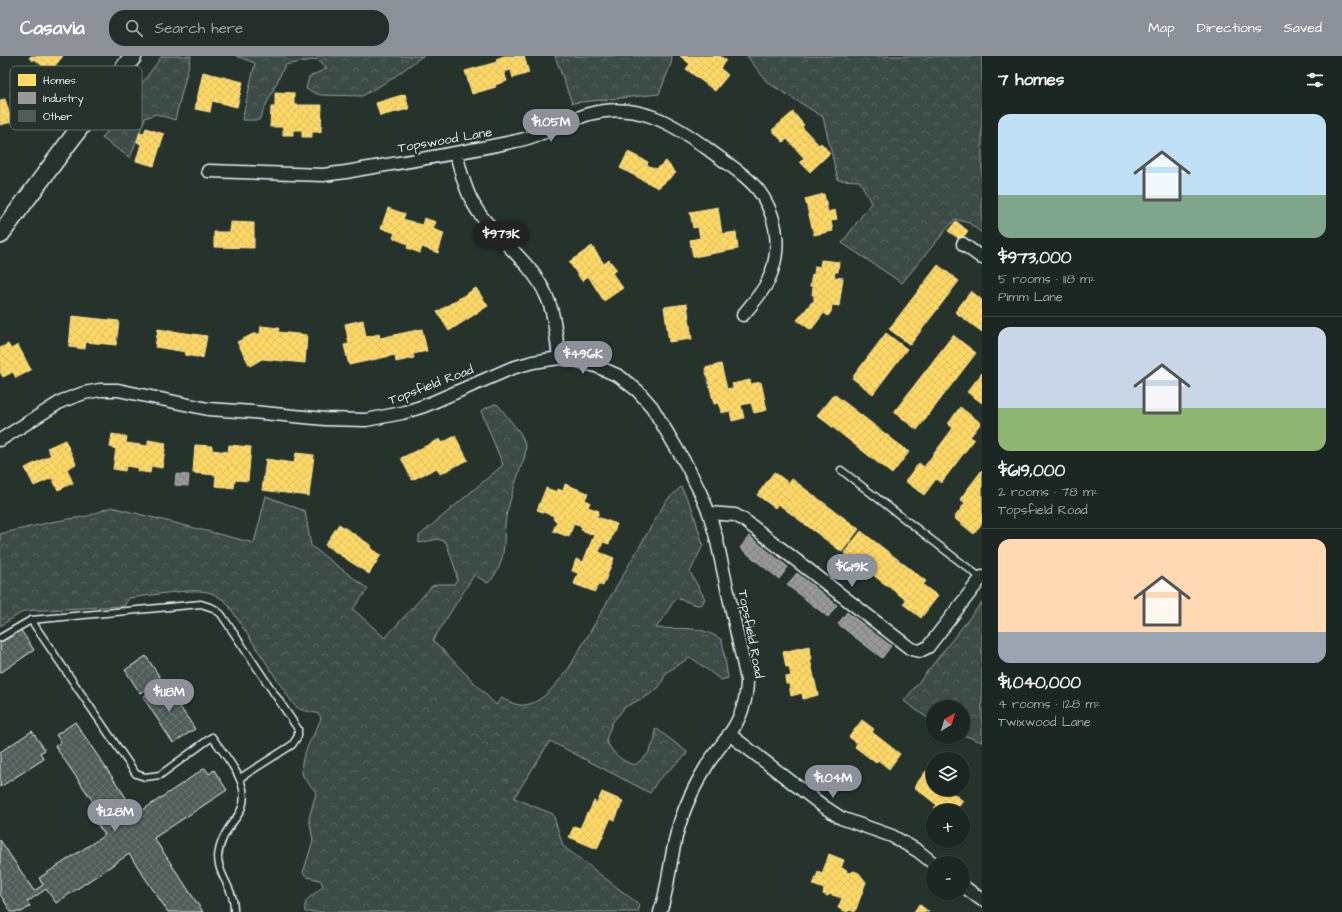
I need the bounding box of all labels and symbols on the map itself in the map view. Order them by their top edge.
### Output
legend [10,66,142,130]
text: Homes [43,73,76,88]
text: Industry [43,91,83,107]
text: Other [43,109,72,124]
pin: $1.05M [518,109,584,143]
street label: Topswood Lane [396,123,494,157]
pin: $973K [473,221,529,255]
pin: $496K [555,341,611,375]
street label: Topsfield Road [386,360,476,409]
pin: $619K [824,554,880,588]
street label: Topsfield Road [734,588,768,680]
pin: $1.18M [136,679,202,713]
north arrow [926,700,970,744]
pin: $1.04M [800,765,866,799]
pin: $1.28M [82,799,148,833]

